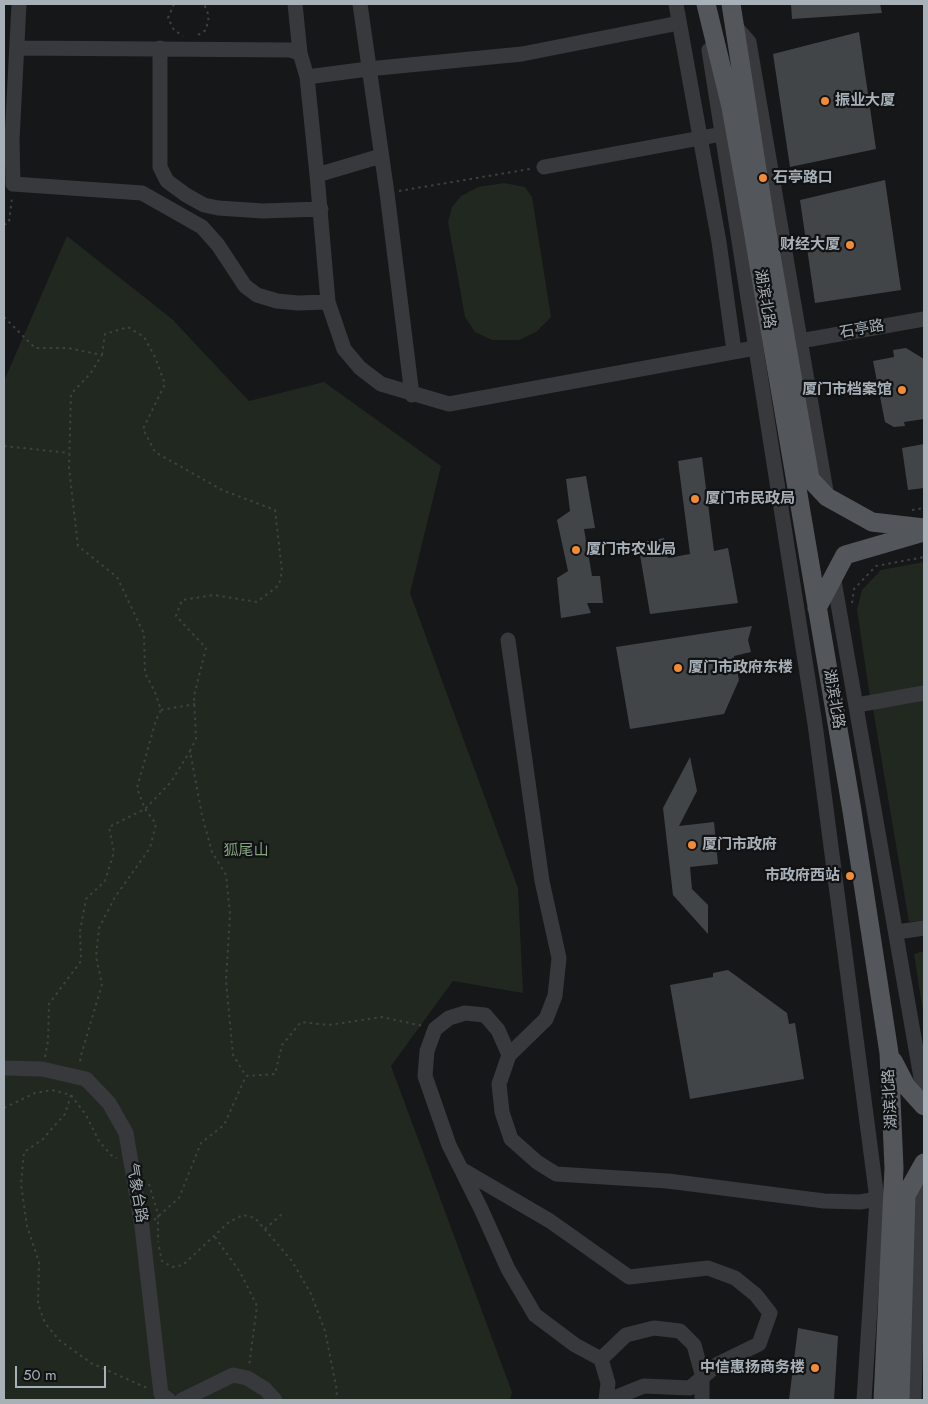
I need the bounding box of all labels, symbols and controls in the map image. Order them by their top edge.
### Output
place label: 振业大厦 [835,92,895,110]
marker: 振业大厦 [819,95,831,107]
place label: 石亭路口 [773,169,833,187]
marker: 石亭路口 [757,172,769,184]
place label: 财经大厦 [780,236,840,254]
marker: 财经大厦 [844,239,856,251]
street label: 湖滨北路 [750,268,778,330]
street label: 石亭路 [838,317,886,343]
place label: 厦门市档案馆 [802,381,892,399]
marker: 厦门市档案馆 [896,384,908,396]
place label: 厦门市民政局 [705,490,795,508]
marker: 厦门市民政局 [689,493,701,505]
place label: 厦门市农业局 [586,541,676,559]
marker: 厦门市农业局 [570,544,582,556]
place label: 厦门市政府东楼 [688,659,793,677]
marker: 厦门市政府东楼 [672,662,684,674]
street label: 湖滨北路 [819,668,847,730]
place label: 厦门市政府 [702,836,777,854]
marker: 厦门市政府 [686,839,698,851]
park label: 狐尾山 [224,842,268,860]
place label: 市政府西站 [765,867,840,885]
marker: 市政府西站 [844,870,856,882]
street label: 湖滨北路 [880,1069,902,1129]
street label: 气象台路 [122,1162,150,1224]
scale bar [18,1356,109,1388]
place label: 中信惠扬商务楼 [700,1359,805,1377]
marker: 中信惠扬商务楼 [809,1362,821,1374]
text: 50 m [23,1364,57,1386]

